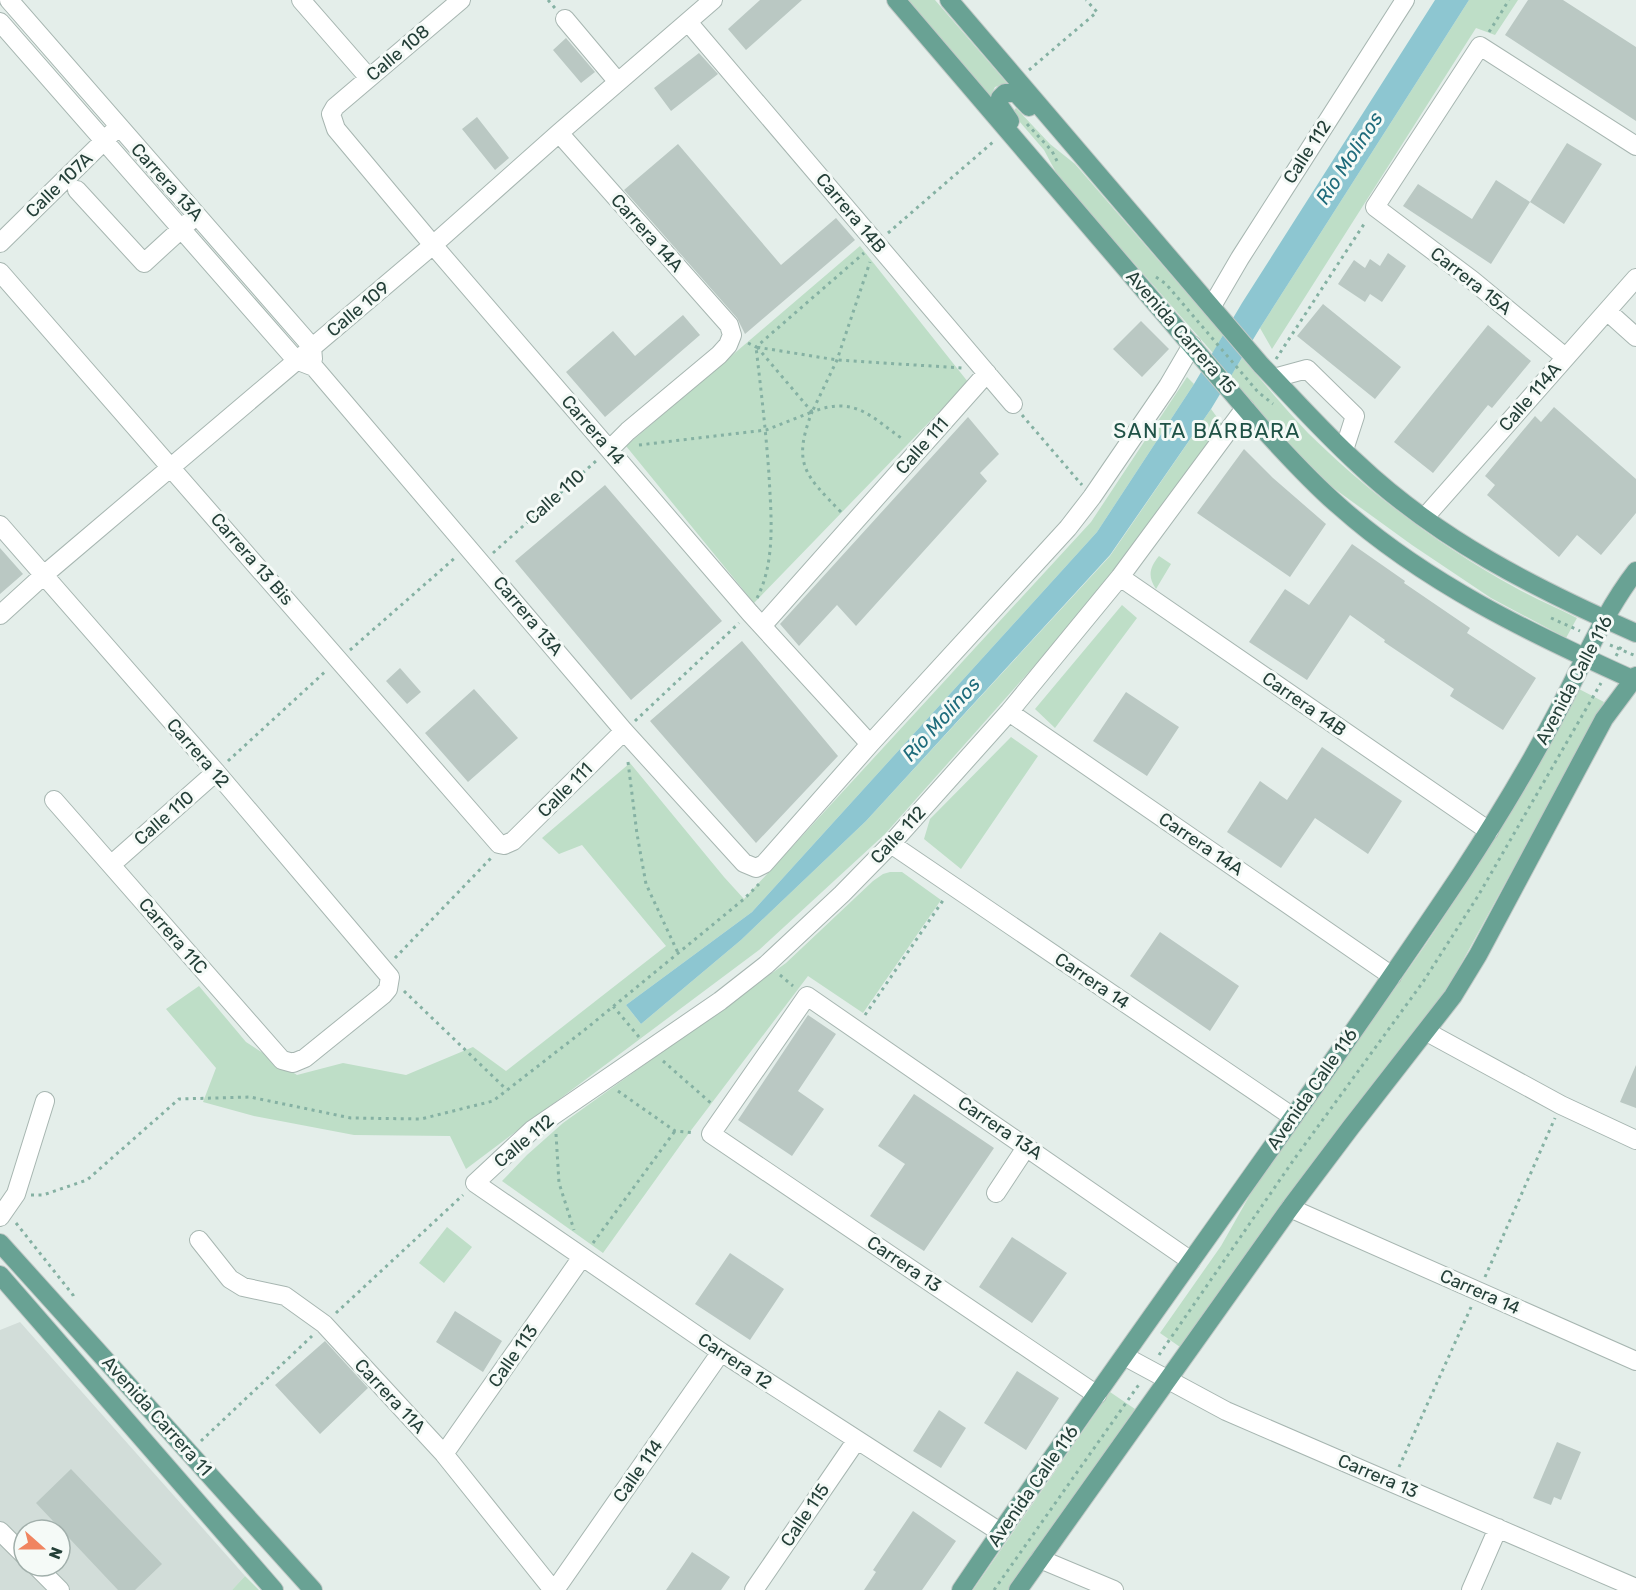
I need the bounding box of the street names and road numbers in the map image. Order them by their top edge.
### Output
street label: Calle 108 [362,20,434,86]
street label: Calle 112 [1278,116,1336,188]
street label: Carrera 13A [126,139,208,225]
street label: Calle 107A [21,148,97,222]
street label: Carrera 14B [811,169,891,257]
street label: Carrera 14A [606,189,688,277]
street label: Carrera 15A [1426,242,1516,320]
street label: Avenida Carrera 15 [1121,266,1241,398]
street label: Calle 109 [322,276,394,342]
street label: Calle 114A [1494,358,1566,436]
street label: Carrera 14 [557,391,629,469]
street label: Calle 111 [891,413,953,479]
street label: Calle 110 [521,465,589,529]
street label: Carrera 13 Bis [206,508,298,610]
street label: Carrera 13A [488,572,568,660]
street label: Avenida Calle 116 [1531,612,1617,748]
street label: Carrera 14B [1258,667,1350,741]
street label: Carrera 12 [162,714,234,792]
street label: Calle 111 [533,758,597,822]
street label: Calle 110 [130,786,198,850]
street label: Calle 112 [866,801,930,869]
street label: Carrera 14A [1154,808,1248,880]
street label: Carrera 11C [134,893,212,979]
street label: Carrera 14 [1050,948,1134,1014]
street label: Avenida Calle 116 [1262,1024,1362,1154]
street label: Carrera 13A [954,1092,1046,1164]
street label: Calle 112 [490,1110,558,1172]
street label: Carrera 13 [863,1231,945,1297]
street label: Carrera 14 [1437,1265,1523,1319]
street label: Calle 113 [484,1320,542,1392]
street label: Carrera 12 [694,1328,776,1394]
street label: Avenida Carrera 11 [97,1352,217,1480]
street label: Carrera 11A [350,1354,430,1438]
street label: Avenida Calle 116 [983,1421,1083,1551]
street label: Calle 114 [608,1435,668,1507]
street label: Carrera 13 [1335,1449,1421,1503]
street label: Calle 115 [776,1479,834,1551]

